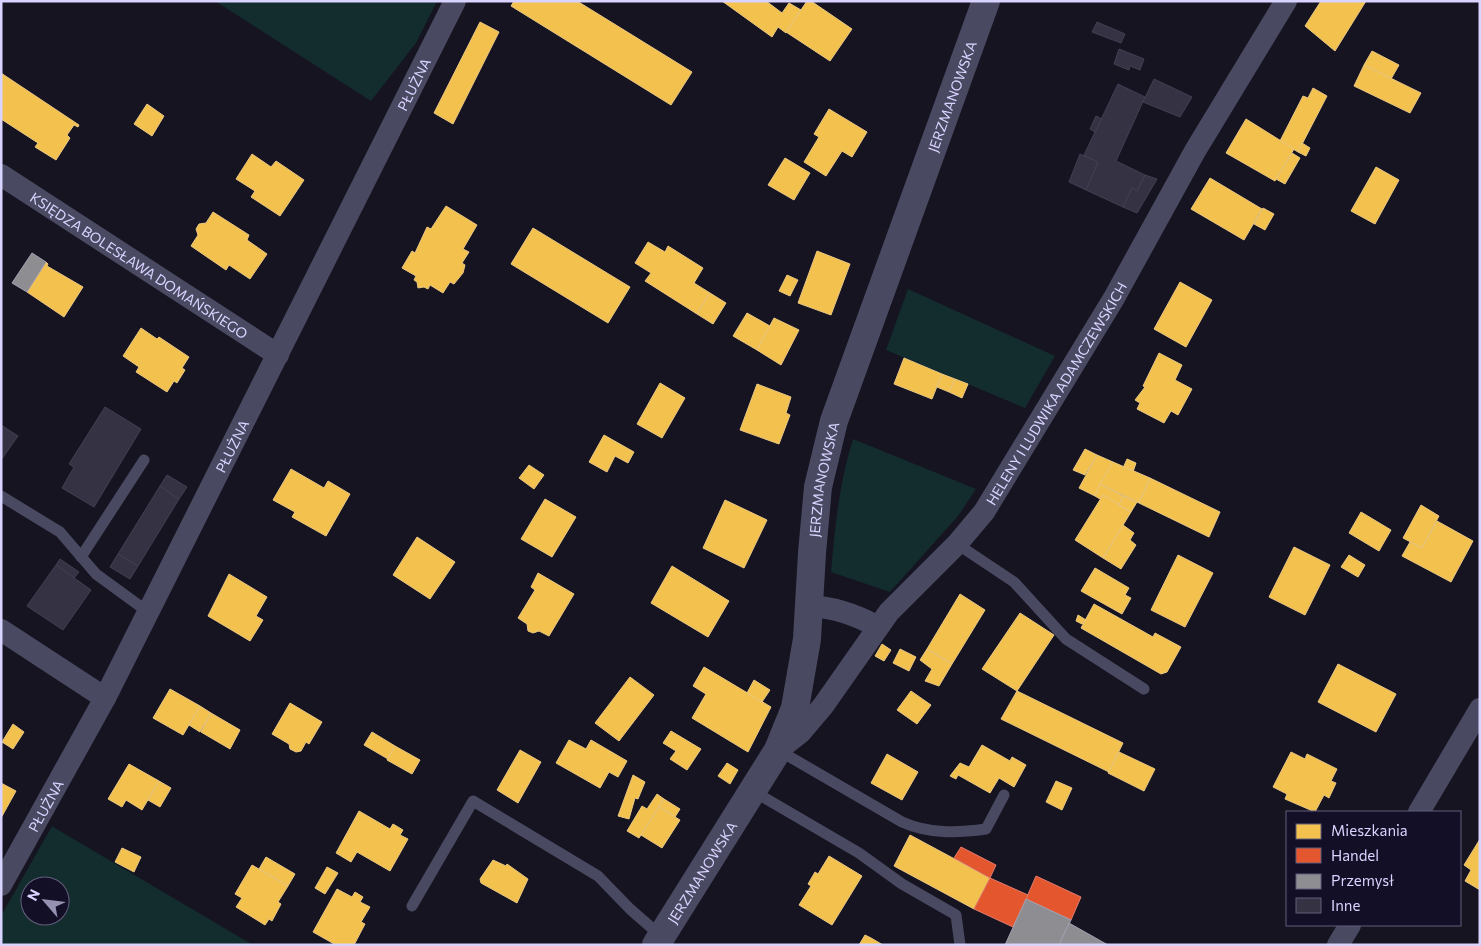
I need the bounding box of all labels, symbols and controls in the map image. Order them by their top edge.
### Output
street label: JERZMANOWSKA [924,38,980,154]
street label: PŁUŻNA [393,54,434,113]
street label: KSIĘDZA BOLESŁAWA DOMAŃSKIEGO [27,188,251,342]
street label: HELENY I LUDWIKA ADAMCZEWSKICH [982,279,1130,508]
street label: PŁUŻNA [211,416,252,475]
street label: JERZMANOWSKA [805,420,842,538]
street label: PŁUŻNA [24,776,67,834]
legend [1286,811,1461,926]
street label: JERZMANOWSKA [663,818,740,926]
text: Mieszkania [1331,821,1408,839]
text: Handel [1331,846,1379,864]
text: Przemysł [1331,871,1394,889]
north arrow [20,876,70,926]
text: N [23,886,43,903]
text: Inne [1331,896,1360,914]

